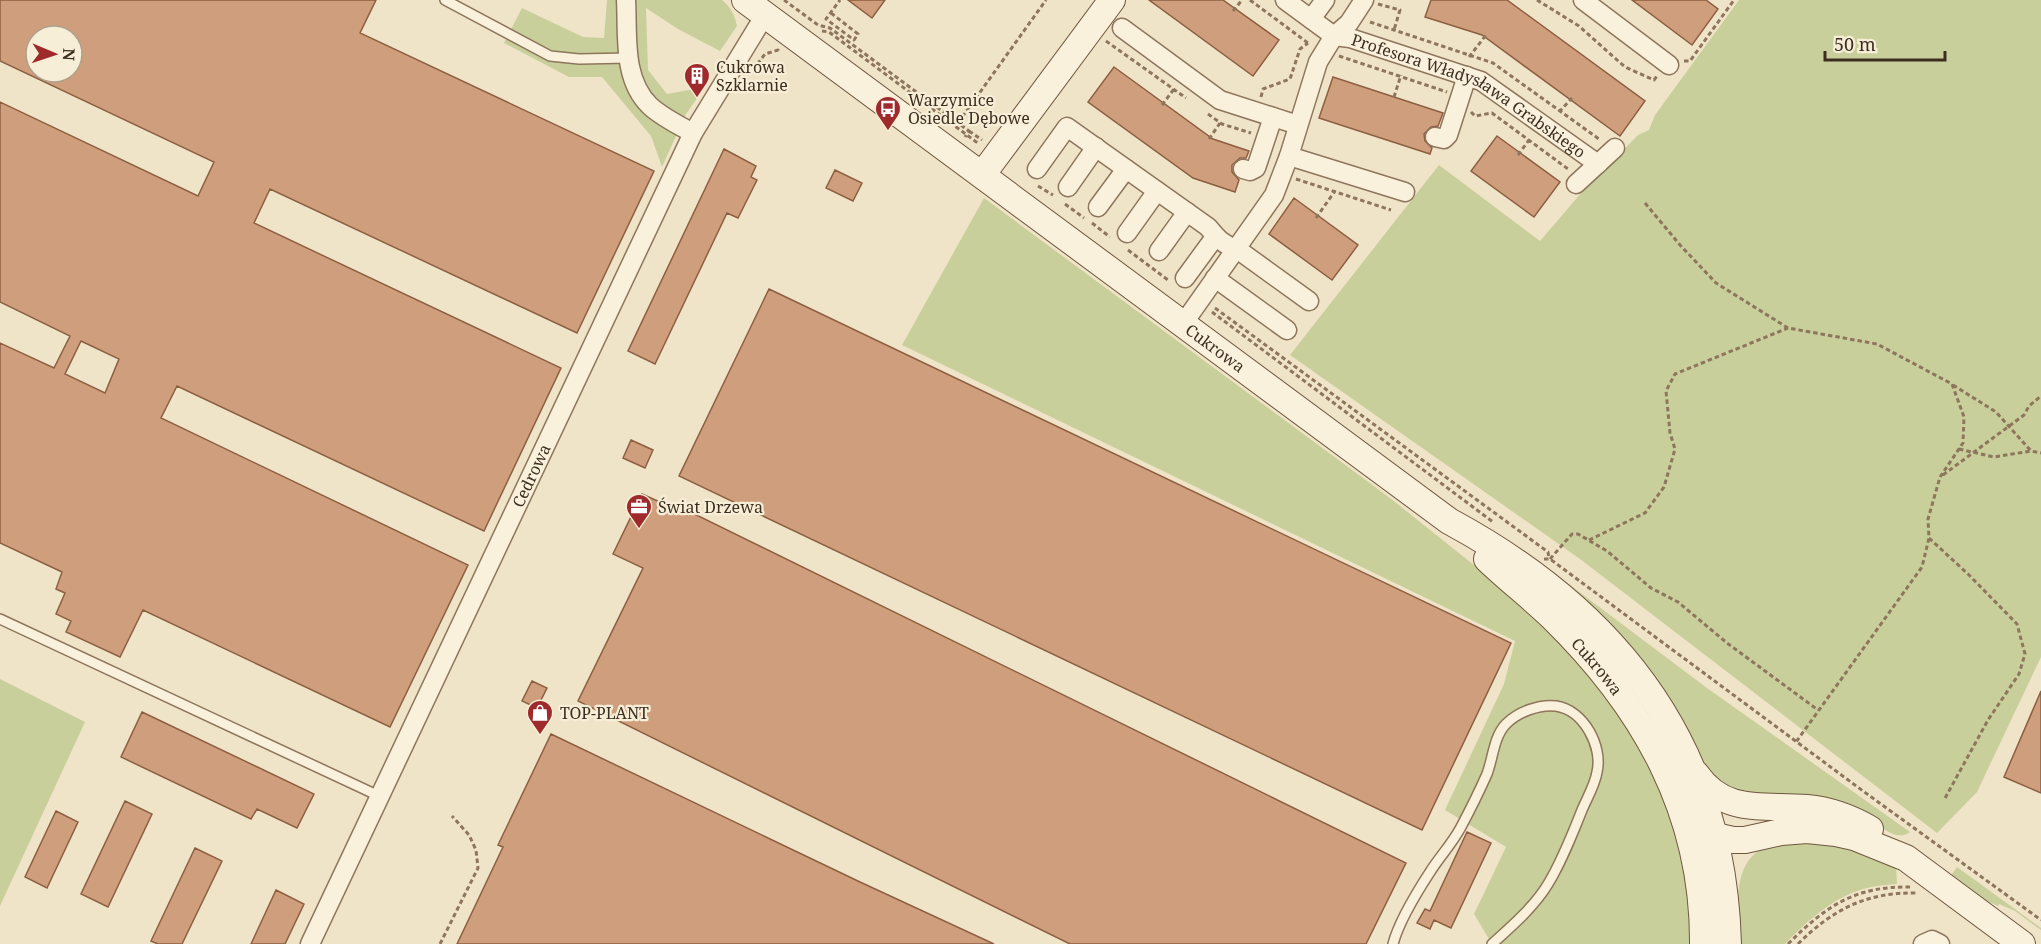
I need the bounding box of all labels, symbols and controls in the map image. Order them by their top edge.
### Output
north arrow [24,24,84,84]
scale bar [1825,24,1945,62]
street label: Profesora Władysława Grabskiego [1349,28,1590,163]
text: 50 m [1834,32,1876,56]
text: N [58,48,80,62]
place label: Cukrowa Szklarnie [716,56,788,96]
building icon: Cukrowa Szklarnie [682,61,712,99]
place label: Warzymice Osiedle Dębowe [908,89,1030,129]
bus stop icon: Warzymice Osiedle Dębowe [873,94,903,132]
street label: Cukrowa [1181,319,1249,377]
street label: Cedrowa [507,440,556,511]
office icon: Świat Drzewa [624,492,654,530]
place label: Świat Drzewa [658,496,763,518]
street label: Cukrowa [1567,633,1628,700]
shop icon: TOP-PLANT [525,698,555,736]
place label: TOP-PLANT [560,702,649,724]

